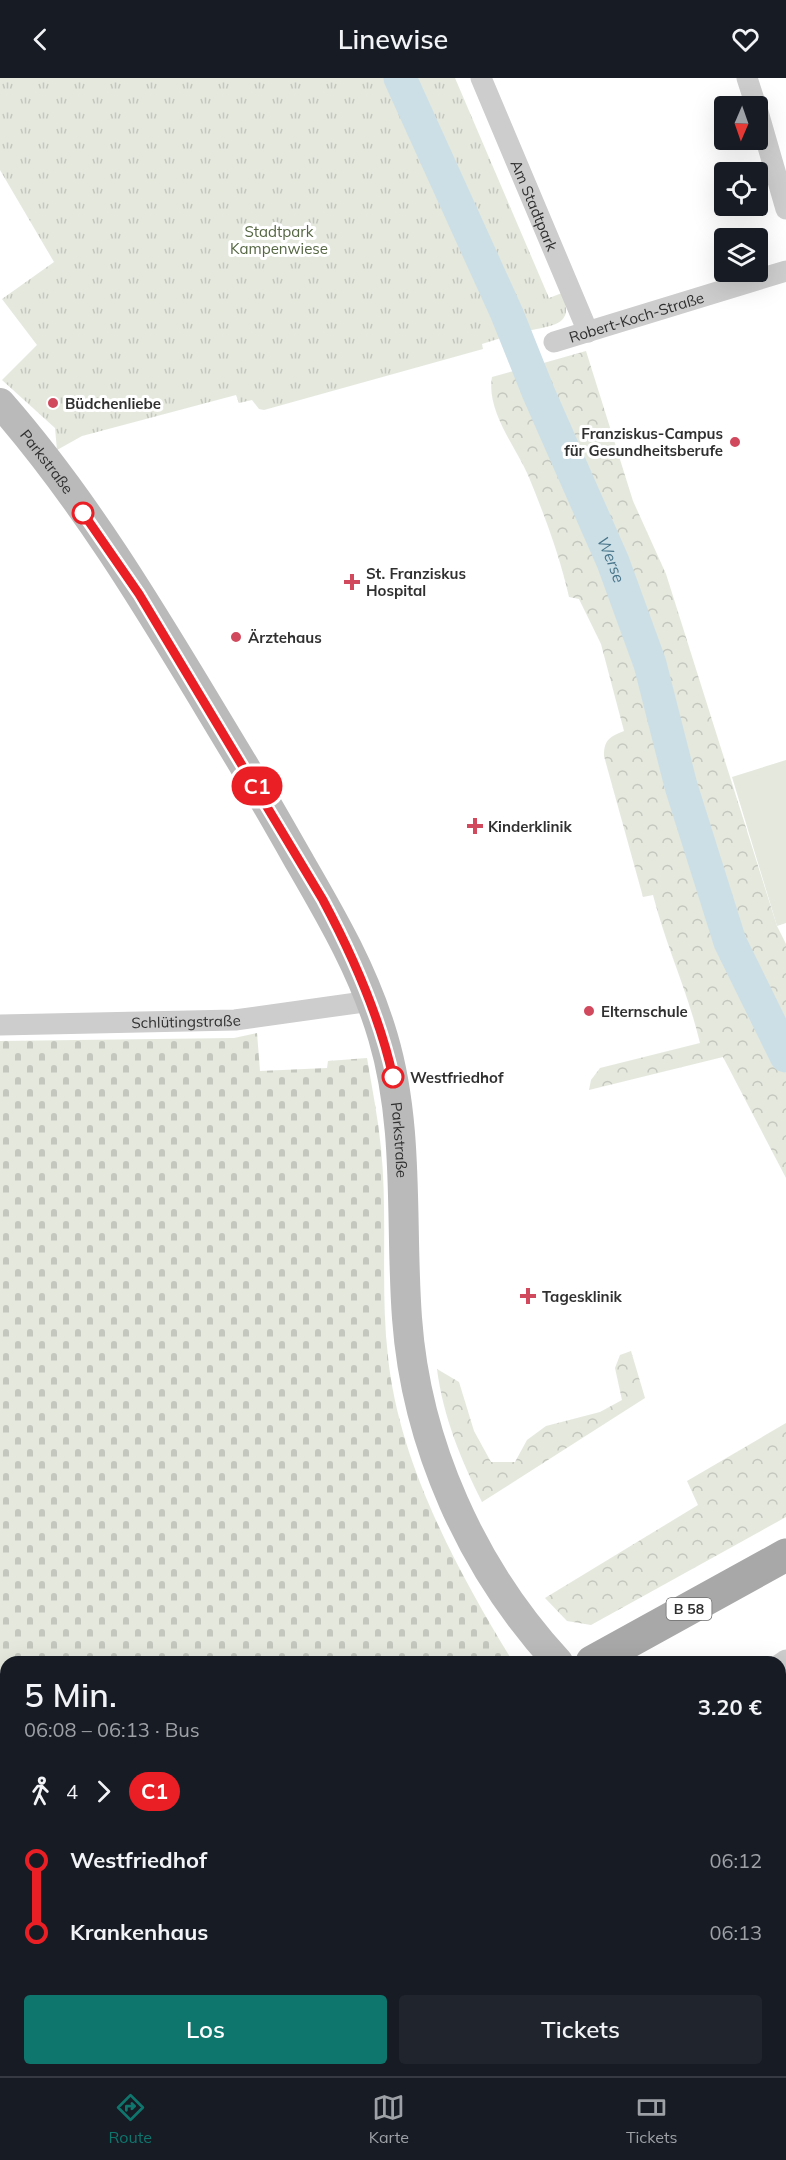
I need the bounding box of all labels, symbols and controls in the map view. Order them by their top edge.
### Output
text: Linewise [338,22,448,56]
icon: back [24,23,57,56]
icon: heart [729,23,762,56]
north arrow [714,96,768,150]
map controls [714,96,768,282]
street label: Am Stadtpark [507,157,562,254]
button: locate [714,162,768,216]
park label: Stadtpark Kampenwiese [230,222,328,258]
button: layers [714,228,768,282]
street label: Robert-Koch-Straße [566,287,706,346]
place label: Büdchenliebe [65,394,161,413]
marker: Büdchenliebe [46,396,60,410]
place label: Franziskus-Campus für Gesundheitsberufe [564,424,723,460]
street label: Parkstraße [16,425,78,497]
marker: Franziskus-Campus für Gesundheitsberufe [728,435,742,449]
unlabelled marker [72,502,94,524]
water label: Werse [593,533,630,586]
place label: St. Franziskus Hospital [366,564,466,600]
marker: St. Franziskus Hospital [343,573,361,591]
place label: Ärztehaus [248,628,322,647]
marker: Ärztehaus [229,630,243,644]
line badge: C1 [230,766,284,806]
text: C1 [244,773,271,799]
marker: Kinderklinik [466,817,484,835]
place label: Kinderklinik [488,817,572,836]
place label: Elternschule [601,1002,688,1021]
marker: Elternschule [582,1004,596,1018]
street label: Schlütingstraße [131,1010,242,1032]
marker: Westfriedhof [382,1066,404,1088]
place label: Westfriedhof [410,1068,504,1087]
street label: Parkstraße [387,1101,412,1178]
marker: Tagesklinik [519,1287,537,1305]
place label: Tagesklinik [542,1287,623,1306]
road number: B 58 [666,1598,712,1620]
text: 5 Min. [24,1674,117,1715]
text: 3.20 € [698,1693,762,1721]
text: 06:08 – 06:13 · Bus [24,1717,200,1742]
icon: walk [24,1775,57,1808]
icon: forward [87,1775,120,1808]
text: C1 [141,1778,168,1804]
text: 4 [66,1779,78,1804]
text: Westfriedhof [70,1846,207,1874]
text: 06:12 [709,1848,762,1873]
text: Krankenhaus [70,1918,208,1946]
text: 06:13 [709,1920,762,1945]
button: Los [24,1995,387,2064]
button: Tickets [399,1995,762,2064]
tab: Route [108,2091,152,2147]
tab: Karte [369,2091,409,2147]
tab: Tickets [626,2091,678,2147]

